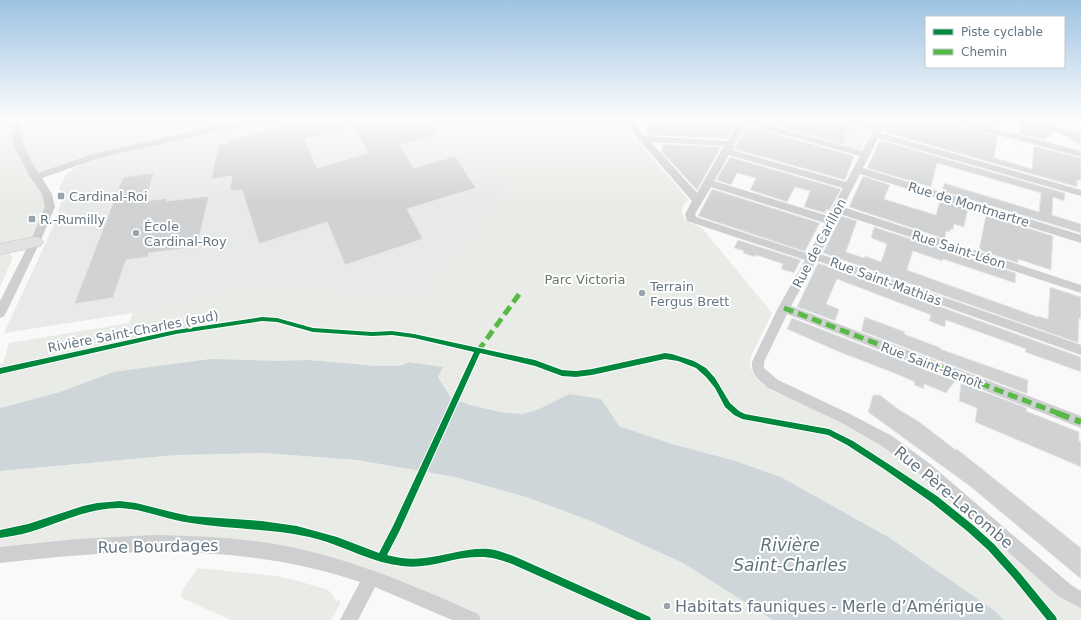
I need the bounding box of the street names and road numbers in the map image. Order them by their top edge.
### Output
street label: Rue de Montmartre [906,179,1031,230]
street label: Rue de Carillon [790,196,849,290]
street label: Rue Saint-Léon [910,227,1008,272]
street label: Rue Saint-Mathias [828,254,944,309]
street label: Rivière Saint-Charles (sud) [46,308,220,355]
street label: Rue Saint-Benoît [879,339,985,392]
street label: Rue Père-Lacombe [890,442,1017,553]
street label: Rue Bourdages [97,536,219,557]

